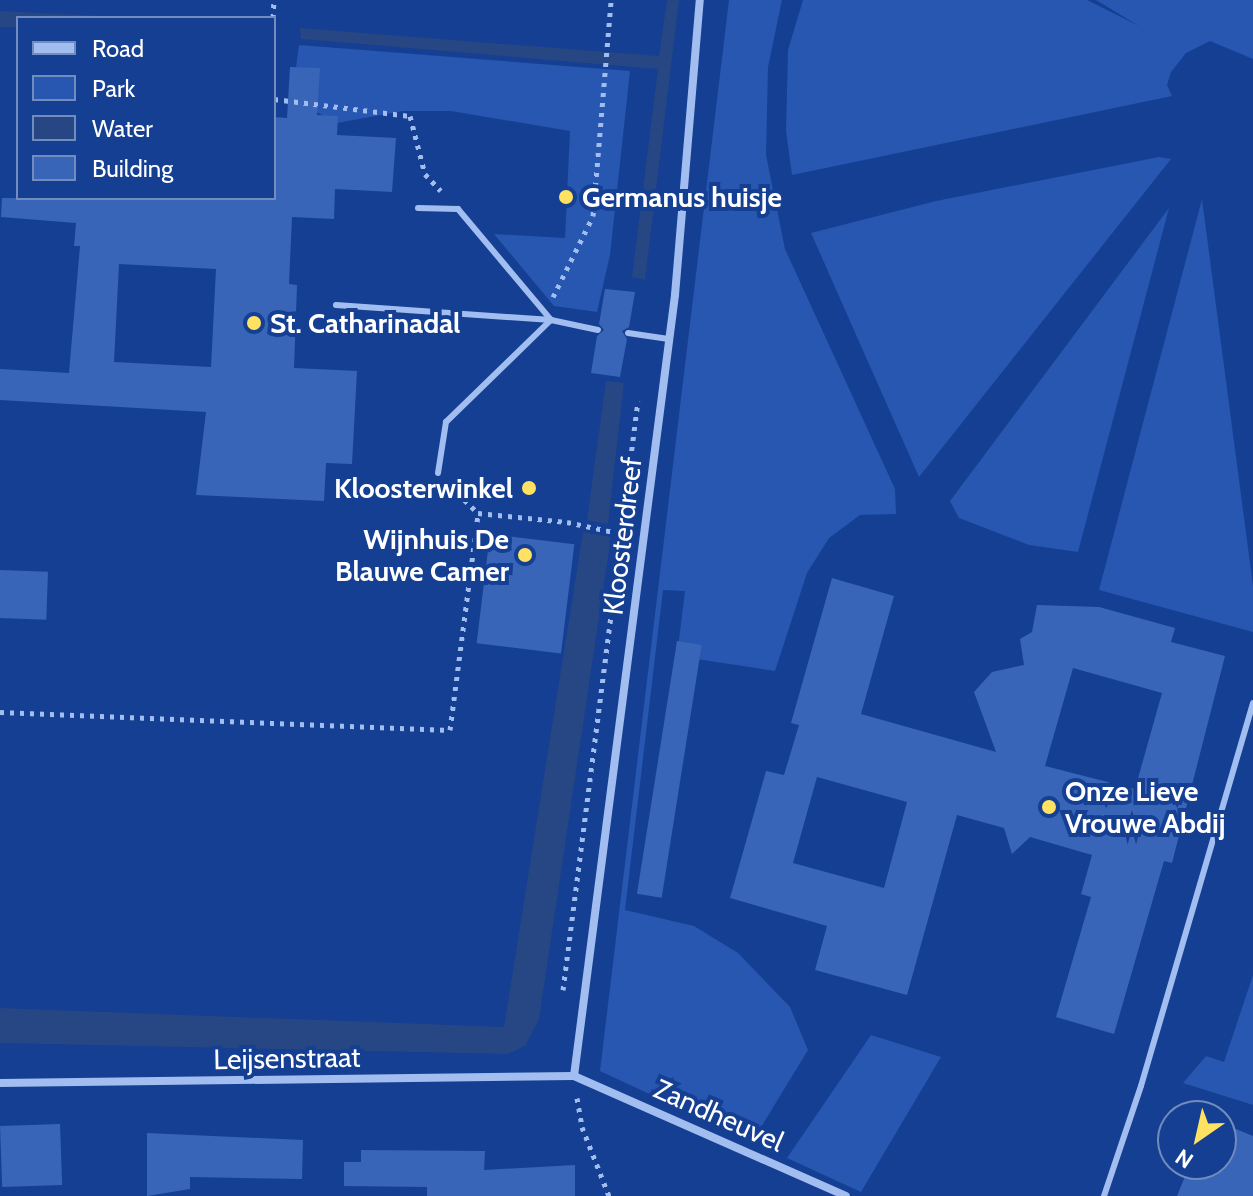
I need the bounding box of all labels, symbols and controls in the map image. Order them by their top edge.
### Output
legend [16,16,276,200]
text: Road [92,34,144,63]
text: Park [92,74,135,103]
text: Water [92,114,153,143]
text: Building [92,154,173,183]
place label: Germanus huisje [582,180,782,214]
marker: Germanus huisje [557,188,575,206]
place label: St. Catharinadal [270,306,460,340]
marker: St. Catharinadal [245,314,263,332]
street label: Kloosterdreef [596,455,648,617]
place label: Kloosterwinkel [334,471,513,505]
marker: Kloosterwinkel [520,479,538,497]
place label: Wijnhuis De Blauwe Camer [335,522,509,588]
marker: Wijnhuis De Blauwe Camer [516,546,534,564]
place label: Onze Lieve Vrouwe Abdij [1065,774,1226,840]
marker: Onze Lieve Vrouwe Abdij [1040,798,1058,816]
street label: Leijsenstraat [213,1040,361,1076]
street label: Zandheuvel [649,1072,789,1158]
north arrow [1157,1100,1237,1180]
text: N [1170,1143,1198,1174]

